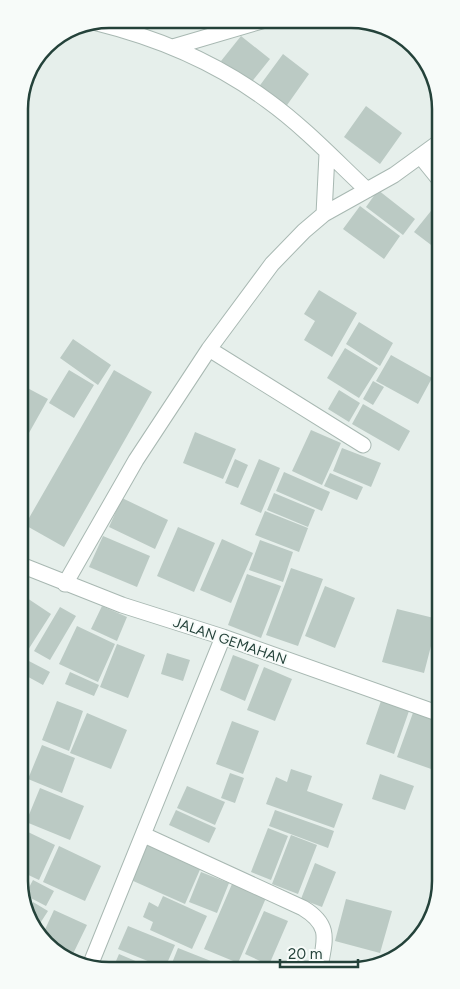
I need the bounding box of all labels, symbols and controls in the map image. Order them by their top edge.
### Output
street label: JALAN GEMAHAN [171,614,289,668]
scale bar [280,936,358,968]
text: 20 m [288,945,322,963]

